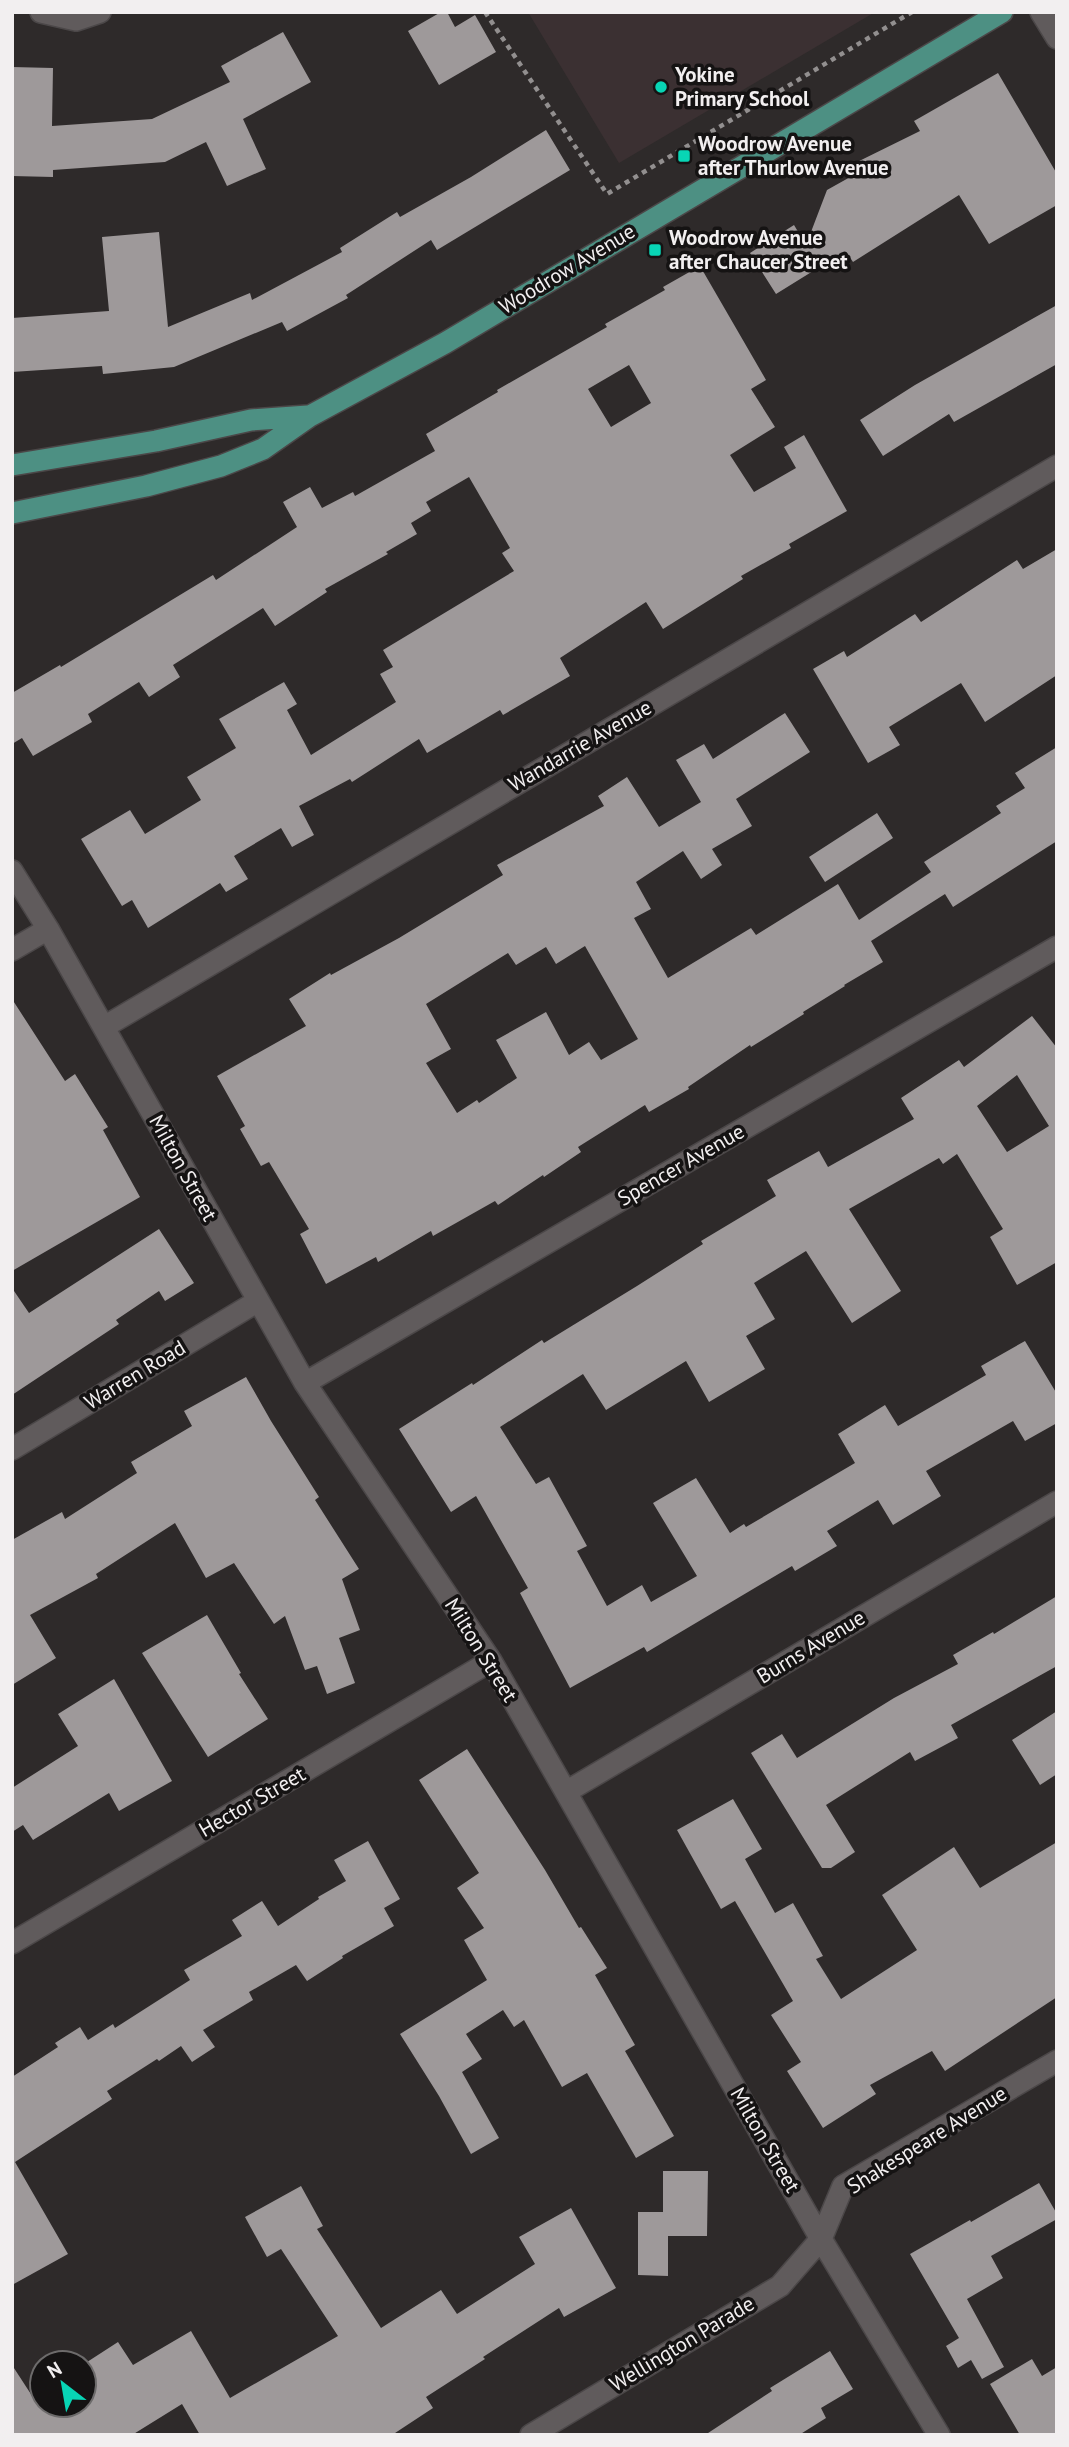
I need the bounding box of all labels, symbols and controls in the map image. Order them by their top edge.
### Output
place label: Yokine Primary School [674,61,810,112]
marker: Yokine Primary School [653,79,669,95]
place label: Woodrow Avenue after Thurlow Avenue [698,130,889,181]
marker: Woodrow Avenue after Thurlow Avenue [676,148,692,164]
street label: Woodrow Avenue [494,217,640,320]
place label: Woodrow Avenue after Chaucer Street [669,224,848,275]
marker: Woodrow Avenue after Chaucer Street [647,242,663,258]
street label: Wandarrie Avenue [503,694,656,798]
street label: Milton Street [143,1110,224,1226]
street label: Spencer Avenue [613,1117,749,1212]
street label: Warren Road [79,1334,190,1415]
street label: Milton Street [439,1593,524,1707]
street label: Burns Avenue [752,1604,870,1689]
street label: Hector Street [194,1760,310,1843]
street label: Shakespeare Avenue [842,2080,1012,2200]
street label: Milton Street [724,2082,806,2197]
street label: Wellington Parade [604,2290,759,2397]
north arrow [28,2349,98,2419]
text: N [43,2356,66,2383]

